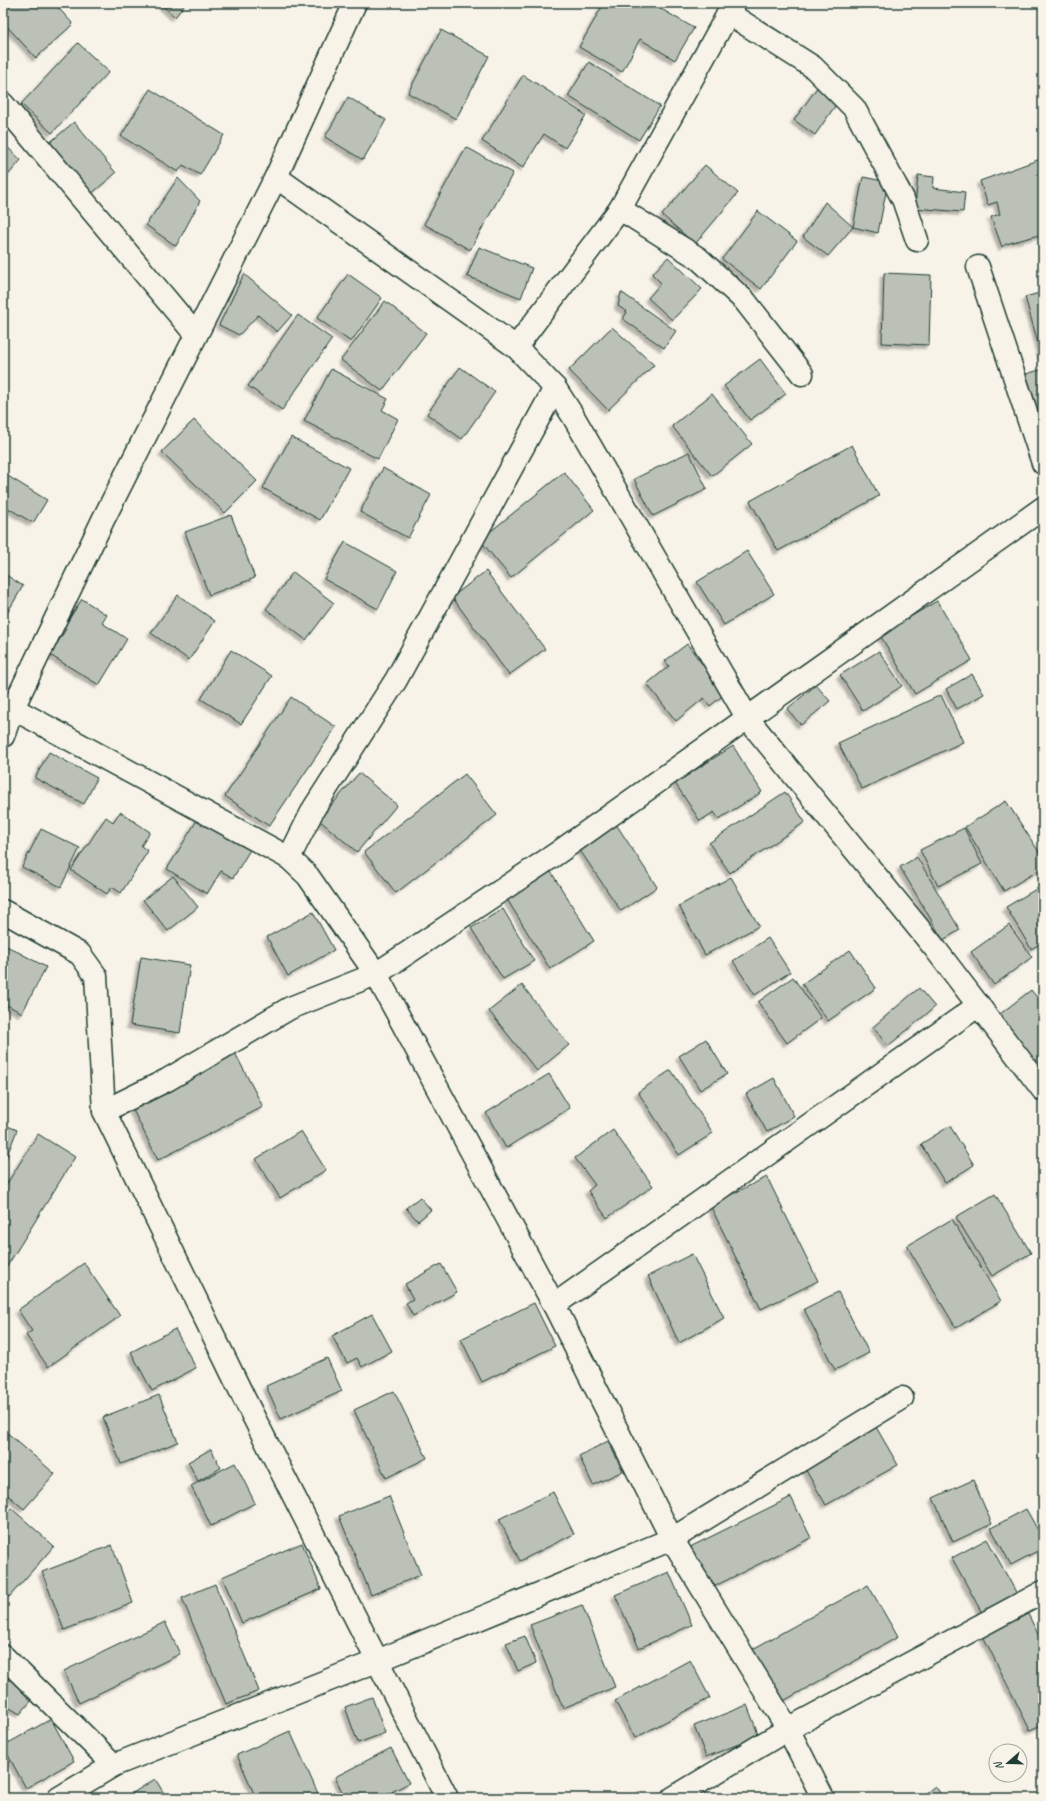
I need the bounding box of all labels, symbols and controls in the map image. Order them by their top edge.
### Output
north arrow [988,1743,1028,1783]
text: N [990,1759,1006,1772]

